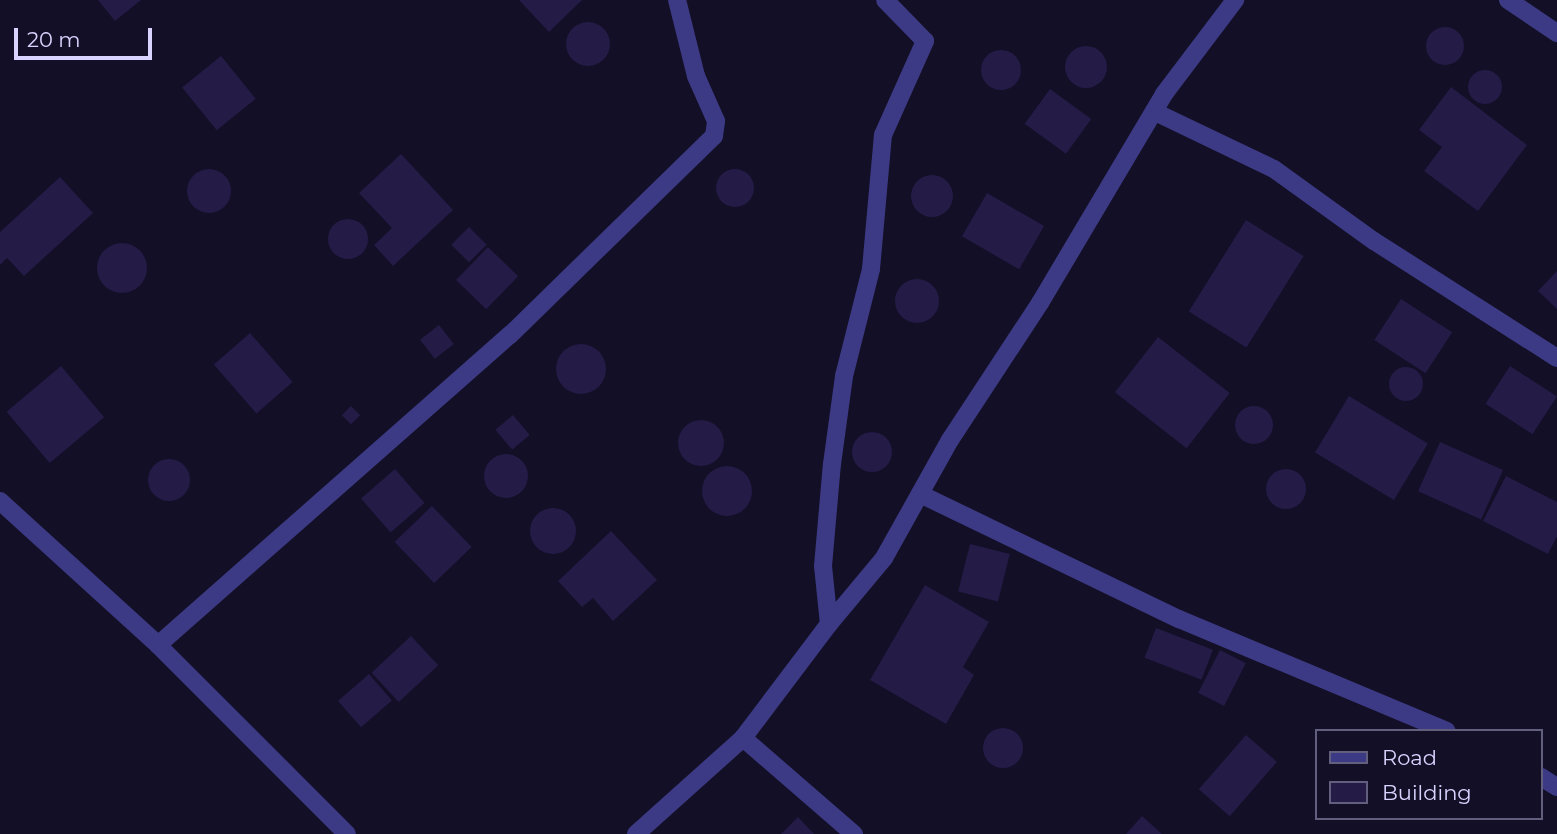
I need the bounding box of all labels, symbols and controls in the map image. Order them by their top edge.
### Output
scale bar [18,14,156,58]
text: 20 m [27,27,81,52]
legend [1316,729,1543,820]
text: Road [1382,745,1437,770]
text: Building [1382,780,1472,805]

